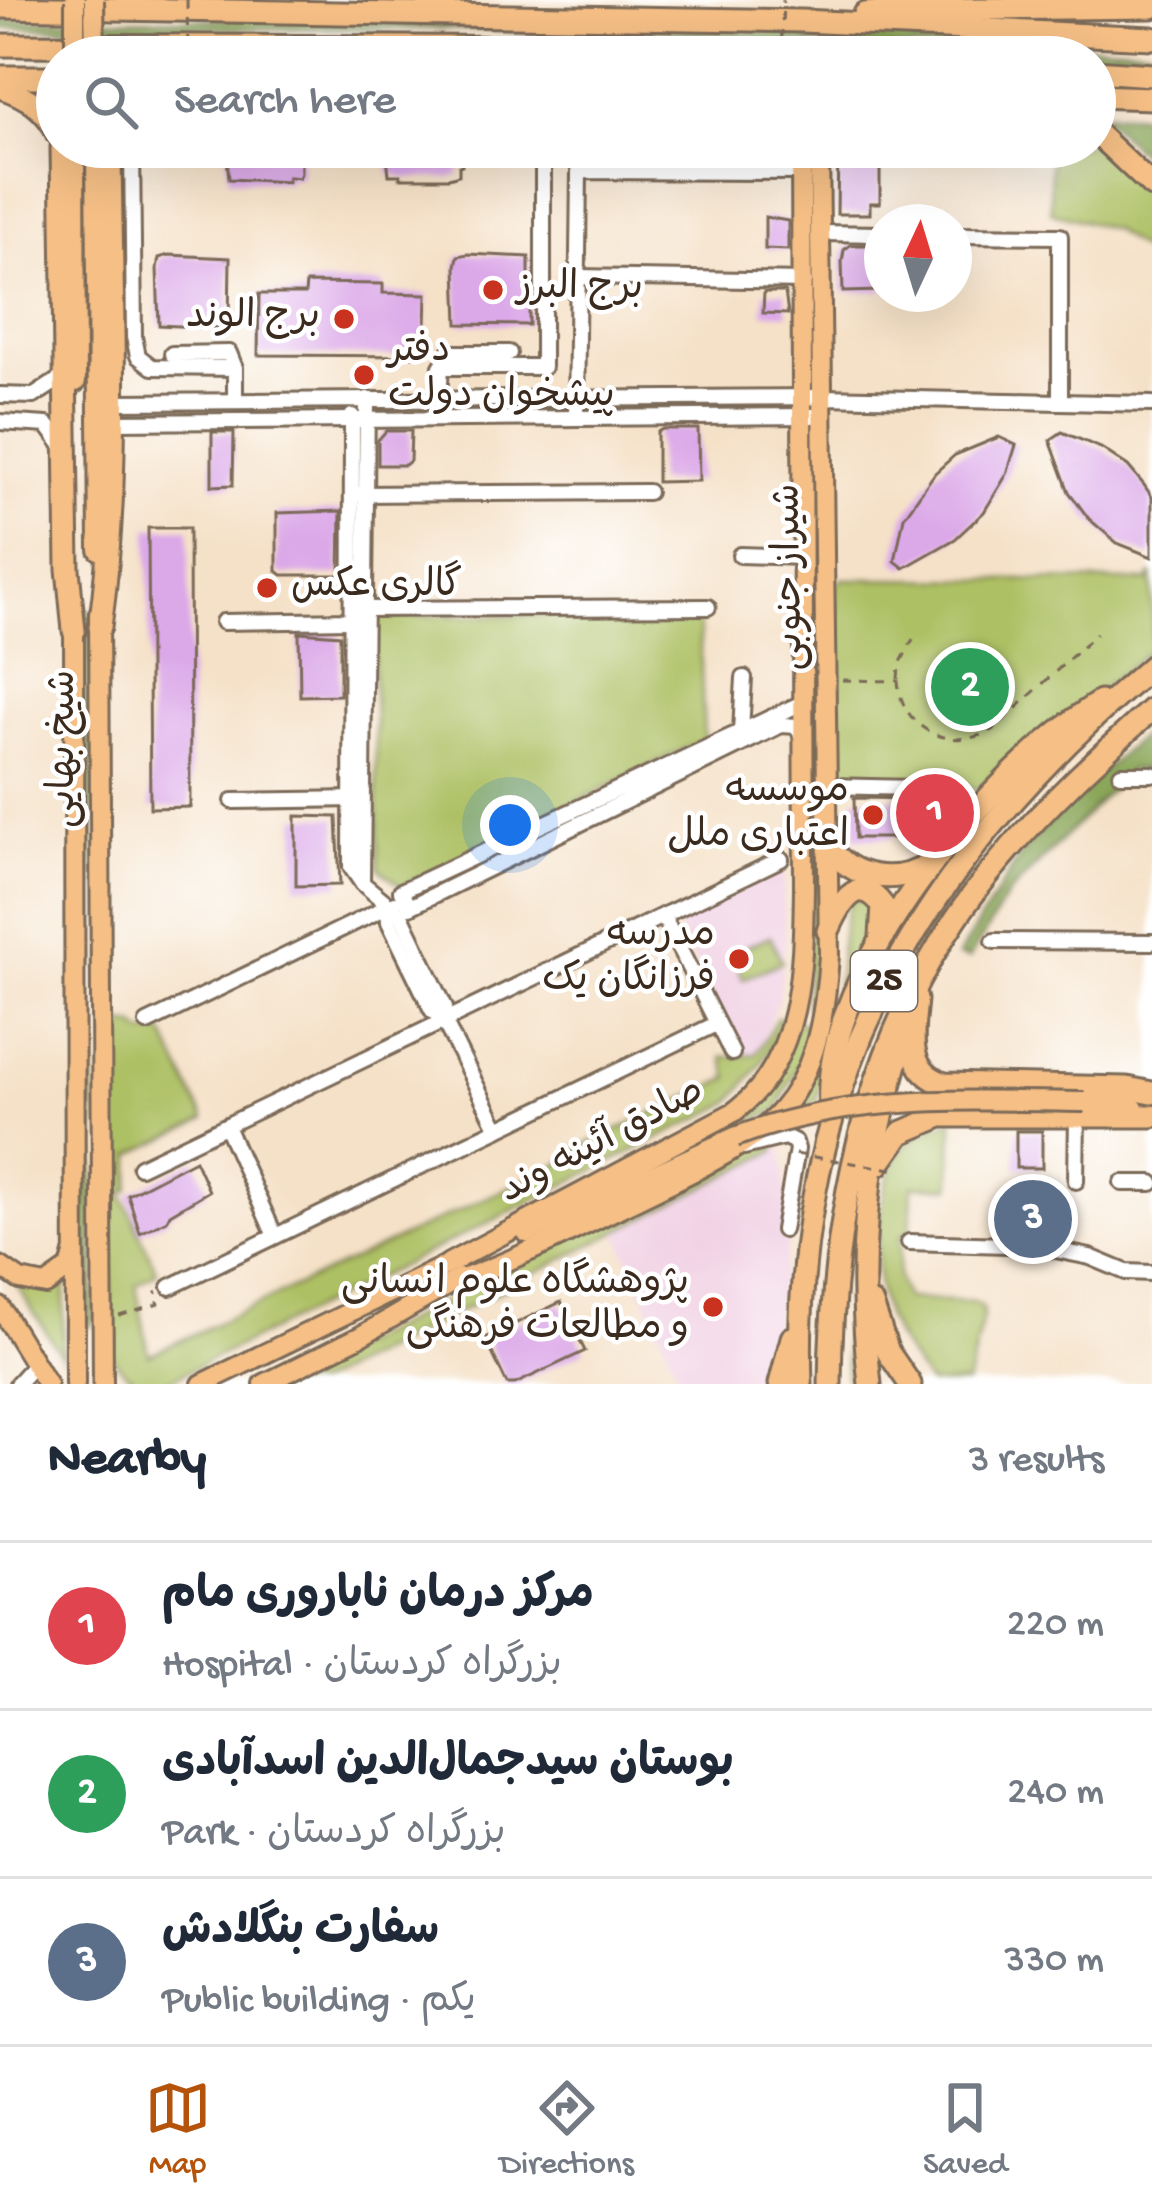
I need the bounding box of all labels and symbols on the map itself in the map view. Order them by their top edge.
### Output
north arrow [864,204,972,312]
place label: برج البرز [514,267,643,313]
marker: برج البرز [480,277,506,303]
place label: برج الوند [186,296,320,342]
marker: برج الوند [331,306,357,332]
place label: دفتر پیشخوان دولت [385,330,615,421]
marker: دفتر پیشخوان دولت [351,362,377,388]
street label: شیراز جنوبی [767,483,817,671]
place label: گالری عکس [291,560,462,611]
marker: گالری عکس [254,575,280,601]
pin: 2 [931,642,1009,732]
street label: شیخ بهایی [43,670,89,828]
pin: 1 [896,768,974,858]
place label: موسسه اعتباری ملل [667,770,849,861]
your location [480,795,540,855]
marker: موسسه اعتباری ملل [860,802,886,828]
place label: مدرسه فرزانگان یک [542,914,715,1005]
marker: مدرسه فرزانگان یک [726,946,752,972]
road number: 25 [851,951,917,1011]
street label: صادق آئینه وند [491,1067,713,1216]
pin: 3 [994,1174,1072,1264]
place label: پژوهشگاه علوم انسانی و مطالعات فرهنگی [341,1257,689,1353]
marker: پژوهشگاه علوم انسانی و مطالعات فرهنگی [700,1294,726,1320]

